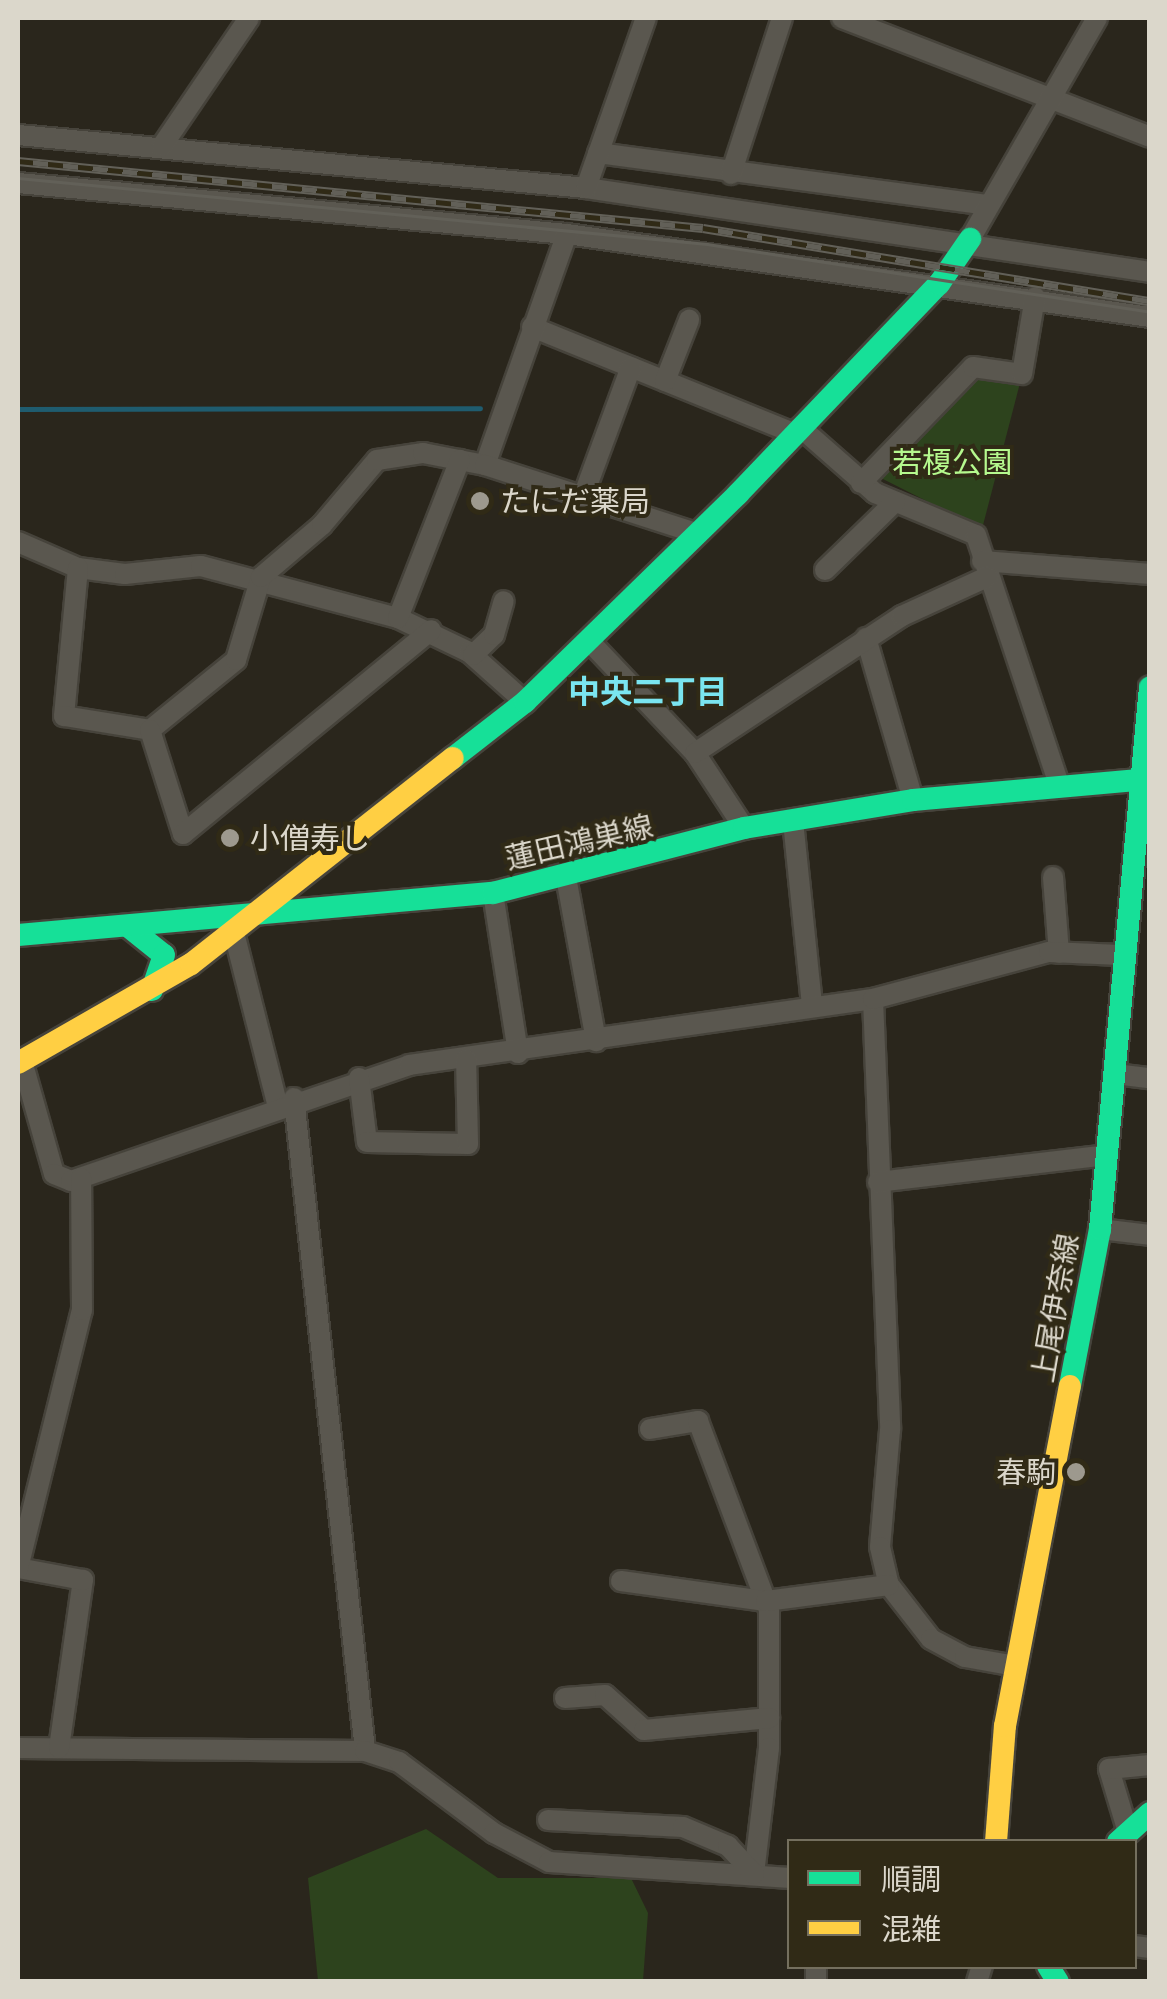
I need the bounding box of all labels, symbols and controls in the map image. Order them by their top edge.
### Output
park label: 若榎公園 [892,444,1012,480]
place label: たにだ薬局 [500,483,650,519]
marker: たにだ薬局 [469,490,491,512]
district label: 中央二丁目 [568,672,728,710]
street label: 蓮田鴻巣線 [502,808,656,876]
place label: 小僧寿し [250,820,370,856]
marker: 小僧寿し [219,827,241,849]
street label: 上尾伊奈線 [1024,1231,1086,1385]
place label: 春駒 [996,1454,1056,1490]
marker: 春駒 [1065,1461,1087,1483]
legend [787,1839,1137,1969]
text: 順調 [881,1856,941,1902]
text: 混雑 [881,1906,941,1952]

